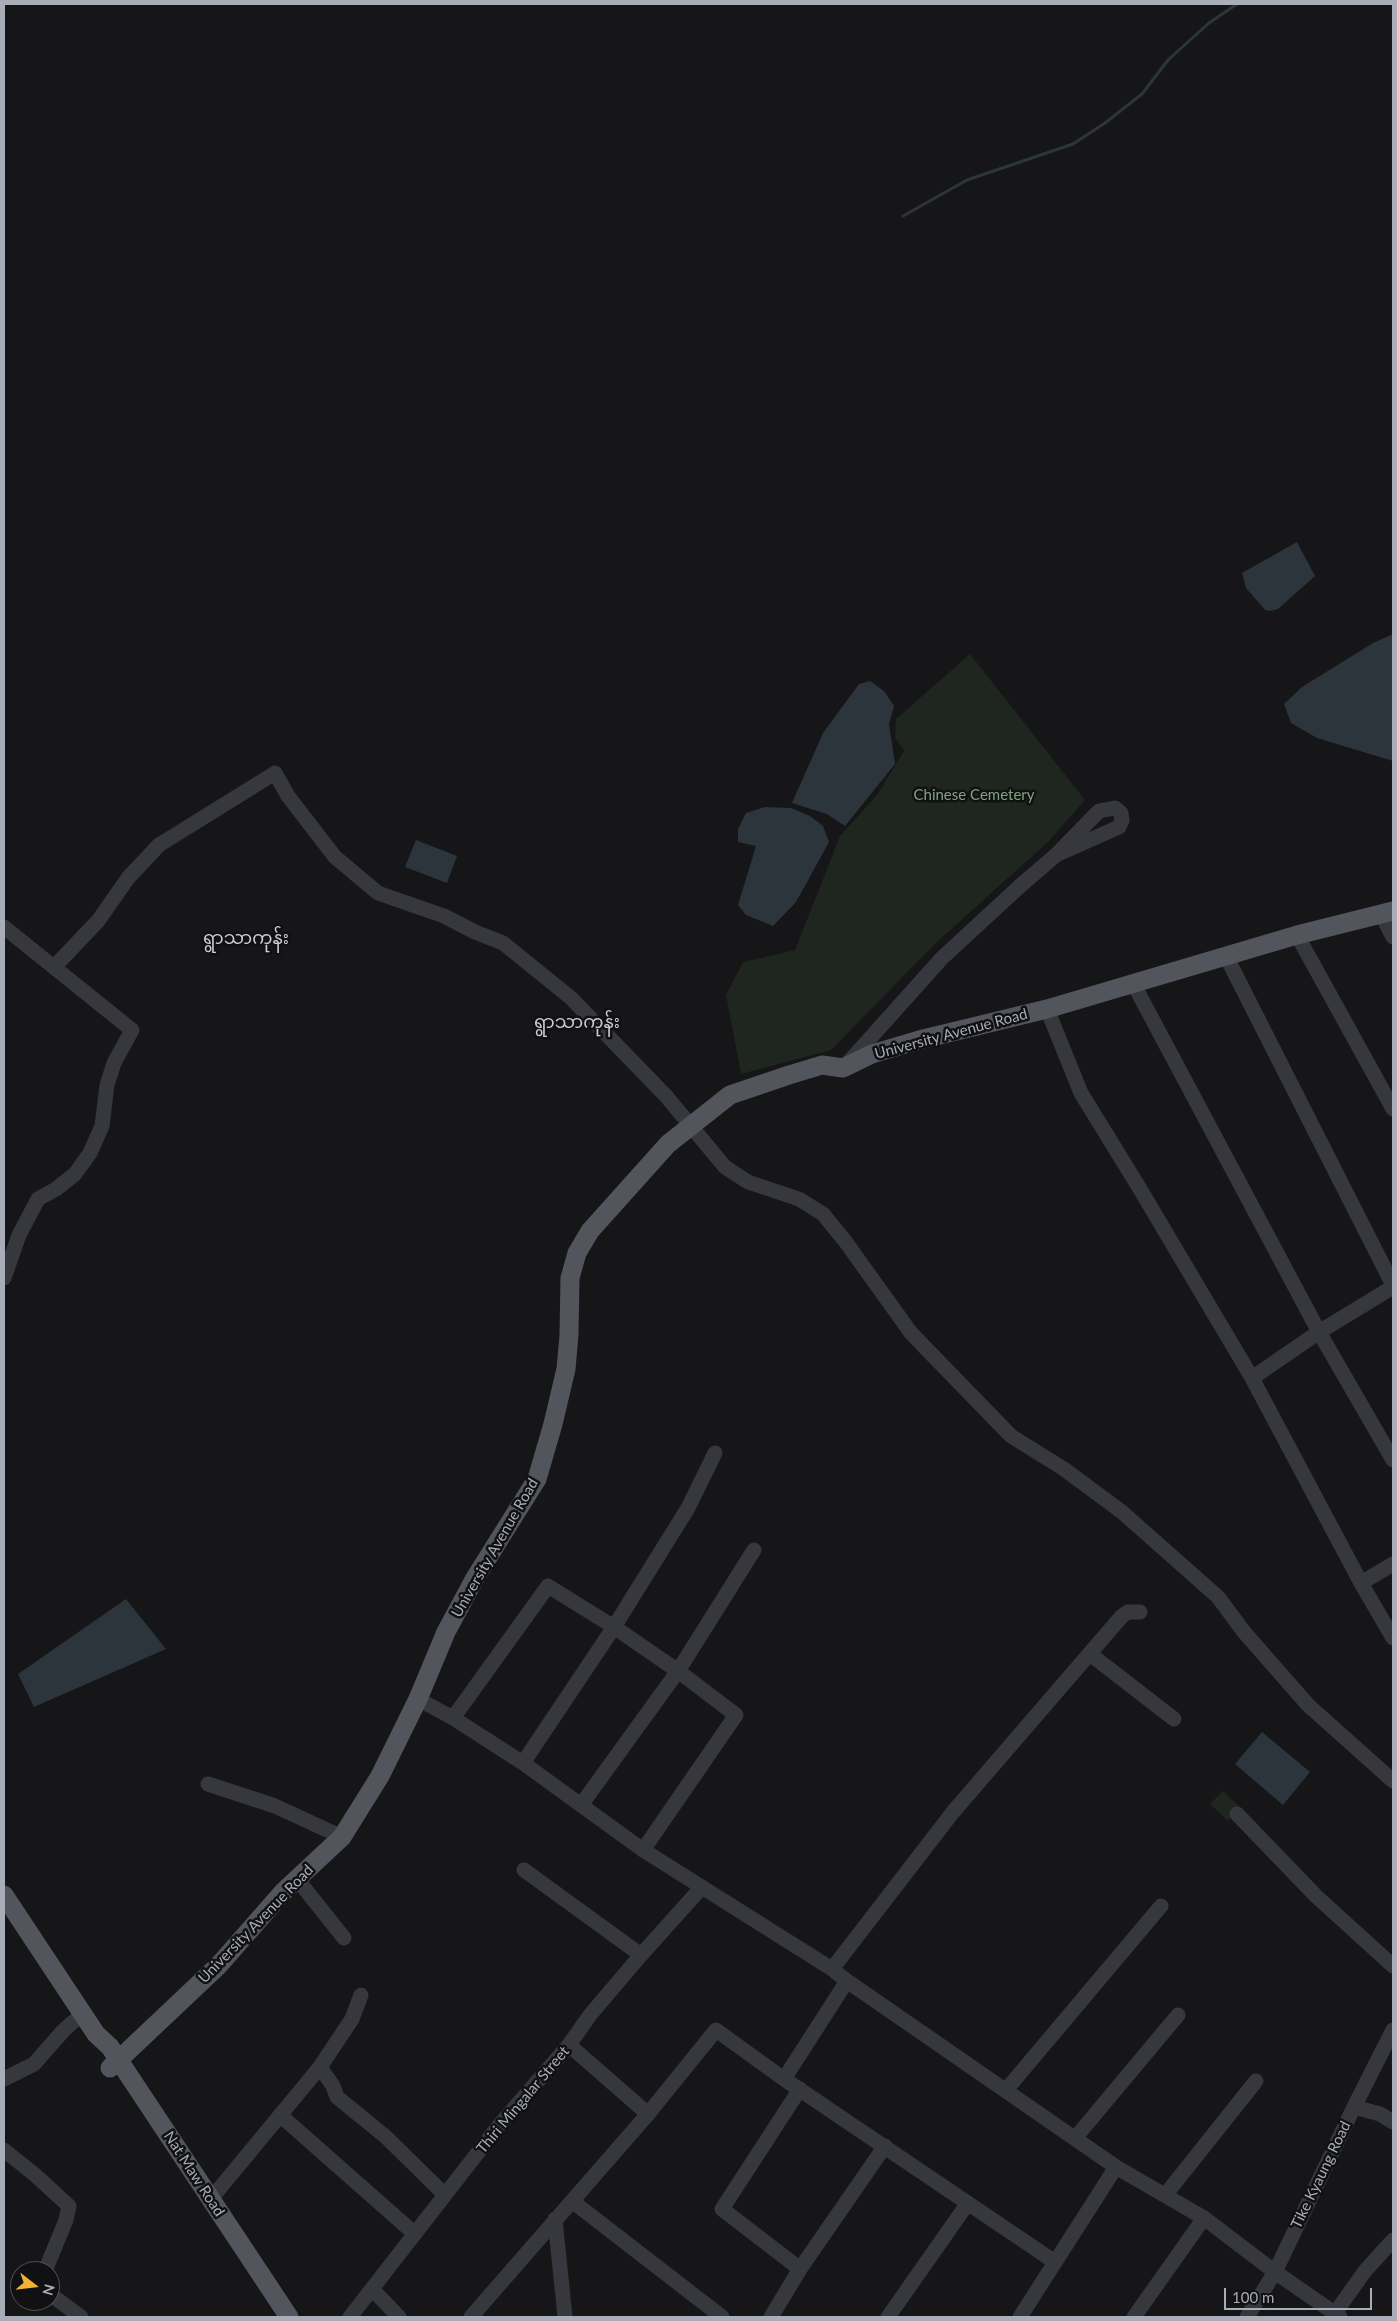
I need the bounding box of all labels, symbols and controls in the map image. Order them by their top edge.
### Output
park label: Chinese Cemetery [914,786,1034,804]
district label: ရွာသာကုန်း [203,927,289,949]
street label: University Avenue Road [873,1005,1029,1063]
district label: ရွာသာကုန်း [534,1011,620,1033]
street label: University Avenue Road [448,1475,542,1621]
street label: University Avenue Road [195,1861,317,1987]
street label: Thiri Mingalar Street [473,2043,573,2157]
street label: Tike Kyaung Road [1287,2118,1355,2232]
street label: Nat Maw Road [160,2128,228,2220]
north arrow [10,2261,60,2311]
scale bar [1227,2278,1374,2310]
text: N [39,2282,59,2298]
text: 100 m [1232,2288,1274,2306]

